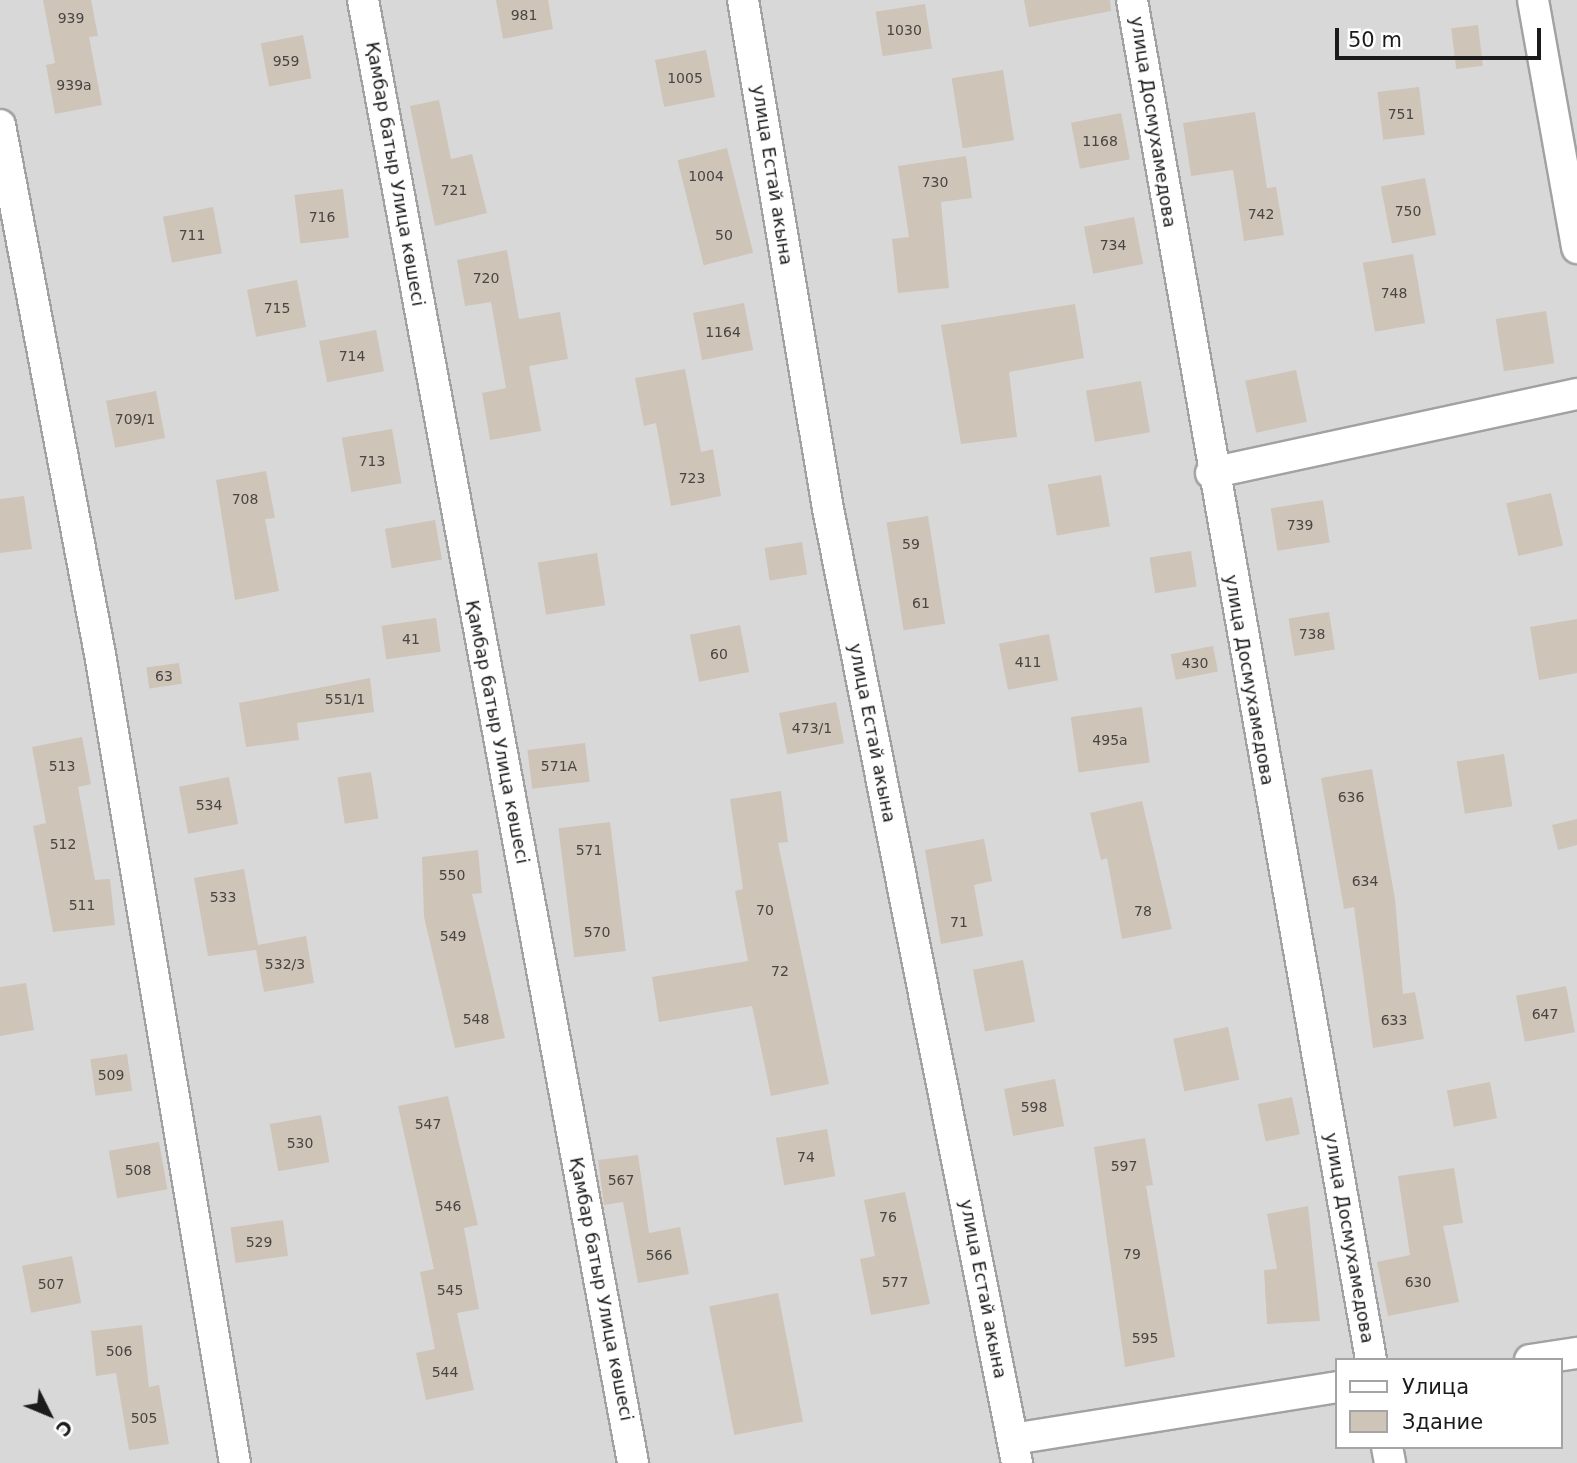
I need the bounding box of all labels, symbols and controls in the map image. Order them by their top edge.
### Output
house number: 981 [511,7,537,23]
house number: 939 [58,10,84,26]
scale bar [1339,14,1546,58]
street label: улица Досмухамедова [1126,15,1180,229]
house number: 1030 [886,22,922,38]
text: 50 m [1348,28,1402,52]
street label: Қамбар батыр Улица көшесі [361,40,429,308]
house number: 959 [273,53,299,69]
house number: 1005 [667,70,703,86]
house number: 939а [56,77,92,93]
street label: улица Естай акына [747,83,797,267]
house number: 751 [1388,106,1414,122]
house number: 1168 [1082,133,1118,149]
house number: 1004 [688,168,724,184]
house number: 730 [922,174,948,190]
house number: 721 [441,182,467,198]
house number: 750 [1395,203,1421,219]
house number: 742 [1248,206,1274,222]
house number: 716 [309,209,335,225]
house number: 711 [179,227,205,243]
house number: 50 [715,227,733,243]
house number: 734 [1100,237,1126,253]
house number: 720 [473,270,499,286]
house number: 748 [1381,285,1407,301]
house number: 715 [264,300,290,316]
house number: 1164 [705,324,741,340]
house number: 714 [339,348,365,364]
house number: 709/1 [115,411,155,427]
house number: 713 [359,453,385,469]
house number: 723 [679,470,705,486]
house number: 708 [232,491,258,507]
house number: 739 [1287,517,1313,533]
house number: 59 [902,536,920,552]
street label: улица Досмухамедова [1220,573,1278,787]
house number: 61 [912,595,930,611]
street label: Қамбар батыр Улица көшесі [461,598,533,866]
house number: 738 [1299,626,1325,642]
house number: 41 [402,631,420,647]
street label: улица Естай акына [844,642,900,824]
house number: 60 [710,646,728,662]
house number: 411 [1015,654,1041,670]
house number: 430 [1182,655,1208,671]
house number: 63 [155,668,173,684]
house number: 551/1 [325,691,365,707]
house number: 473/1 [792,720,832,736]
house number: 495а [1092,732,1128,748]
house number: 513 [49,758,75,774]
house number: 571А [541,758,577,774]
house number: 636 [1338,789,1364,805]
house number: 534 [196,797,222,813]
house number: 512 [50,836,76,852]
house number: 571 [576,842,602,858]
house number: 550 [439,867,465,883]
house number: 634 [1352,873,1378,889]
house number: 533 [210,889,236,905]
house number: 511 [69,897,95,913]
house number: 70 [756,902,774,918]
house number: 78 [1134,903,1152,919]
house number: 71 [950,914,968,930]
house number: 570 [584,924,610,940]
house number: 549 [440,928,466,944]
house number: 532/3 [265,956,305,972]
house number: 72 [771,963,789,979]
house number: 647 [1532,1006,1558,1022]
house number: 548 [463,1011,489,1027]
house number: 633 [1381,1012,1407,1028]
house number: 509 [98,1067,124,1083]
house number: 598 [1021,1099,1047,1115]
house number: 547 [415,1116,441,1132]
street label: улица Досмухамедова [1320,1131,1378,1345]
house number: 530 [287,1135,313,1151]
house number: 74 [797,1149,815,1165]
street label: Қамбар батыр Улица көшесі [565,1155,637,1423]
house number: 597 [1111,1158,1137,1174]
house number: 508 [125,1162,151,1178]
house number: 567 [608,1172,634,1188]
house number: 546 [435,1198,461,1214]
street label: улица Естай акына [955,1198,1011,1380]
house number: 76 [879,1209,897,1225]
house number: 529 [246,1234,272,1250]
house number: 79 [1123,1246,1141,1262]
house number: 566 [646,1247,672,1263]
house number: 577 [882,1274,908,1290]
house number: 630 [1405,1274,1431,1290]
house number: 507 [38,1276,64,1292]
house number: 545 [437,1282,463,1298]
house number: 595 [1132,1330,1158,1346]
house number: 506 [106,1343,132,1359]
legend [1336,1358,1563,1449]
house number: 544 [432,1364,458,1380]
text: Улица [1402,1375,1469,1399]
north arrow [14,1379,84,1449]
house number: 505 [131,1410,157,1426]
text: Здание [1402,1410,1483,1434]
text: С [52,1416,77,1441]

